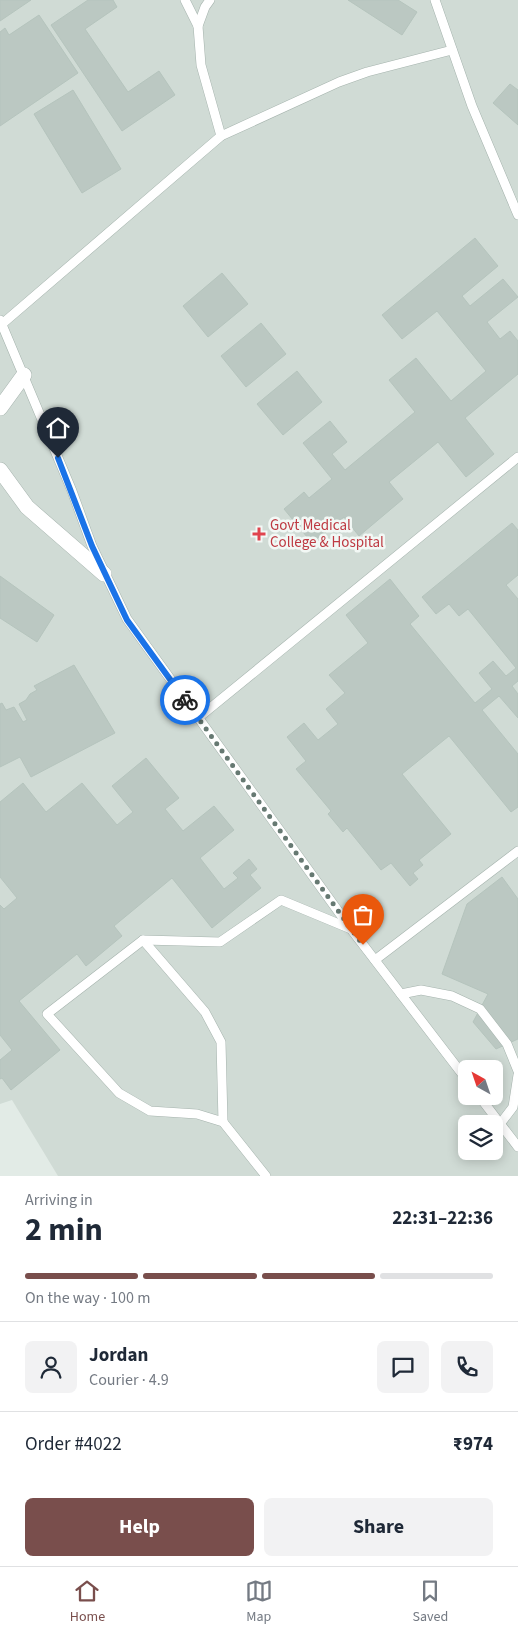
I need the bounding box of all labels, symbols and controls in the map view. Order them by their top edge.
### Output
pin [37,407,79,458]
icon: home [44,414,72,442]
place label: Govt Medical College & Hospital [270,515,384,553]
marker: Govt Medical College & Hospital [252,527,266,541]
courier [160,675,210,725]
icon: bike [171,686,199,714]
pin [342,894,384,945]
icon: bag [349,901,377,929]
north arrow [458,1060,502,1105]
map controls [458,1060,503,1160]
button: layers [458,1115,503,1160]
text: Arriving in [25,1189,93,1211]
text: 22:31–22:36 [392,1205,493,1232]
text: 2 min [25,1207,103,1253]
text: On the way · 100 m [25,1287,150,1309]
button: person [25,1341,77,1393]
button: chat [377,1341,429,1393]
button: phone [441,1341,493,1393]
text: Jordan [89,1342,148,1369]
text: Courier · 4.9 [89,1369,169,1391]
text: Order #4022 [25,1431,122,1458]
text: ₹974 [453,1431,493,1458]
button: Help [25,1498,254,1556]
button: Share [264,1498,493,1556]
tab: Home [70,1577,105,1627]
tab: Map [245,1577,273,1627]
tab: Saved [412,1577,448,1627]

